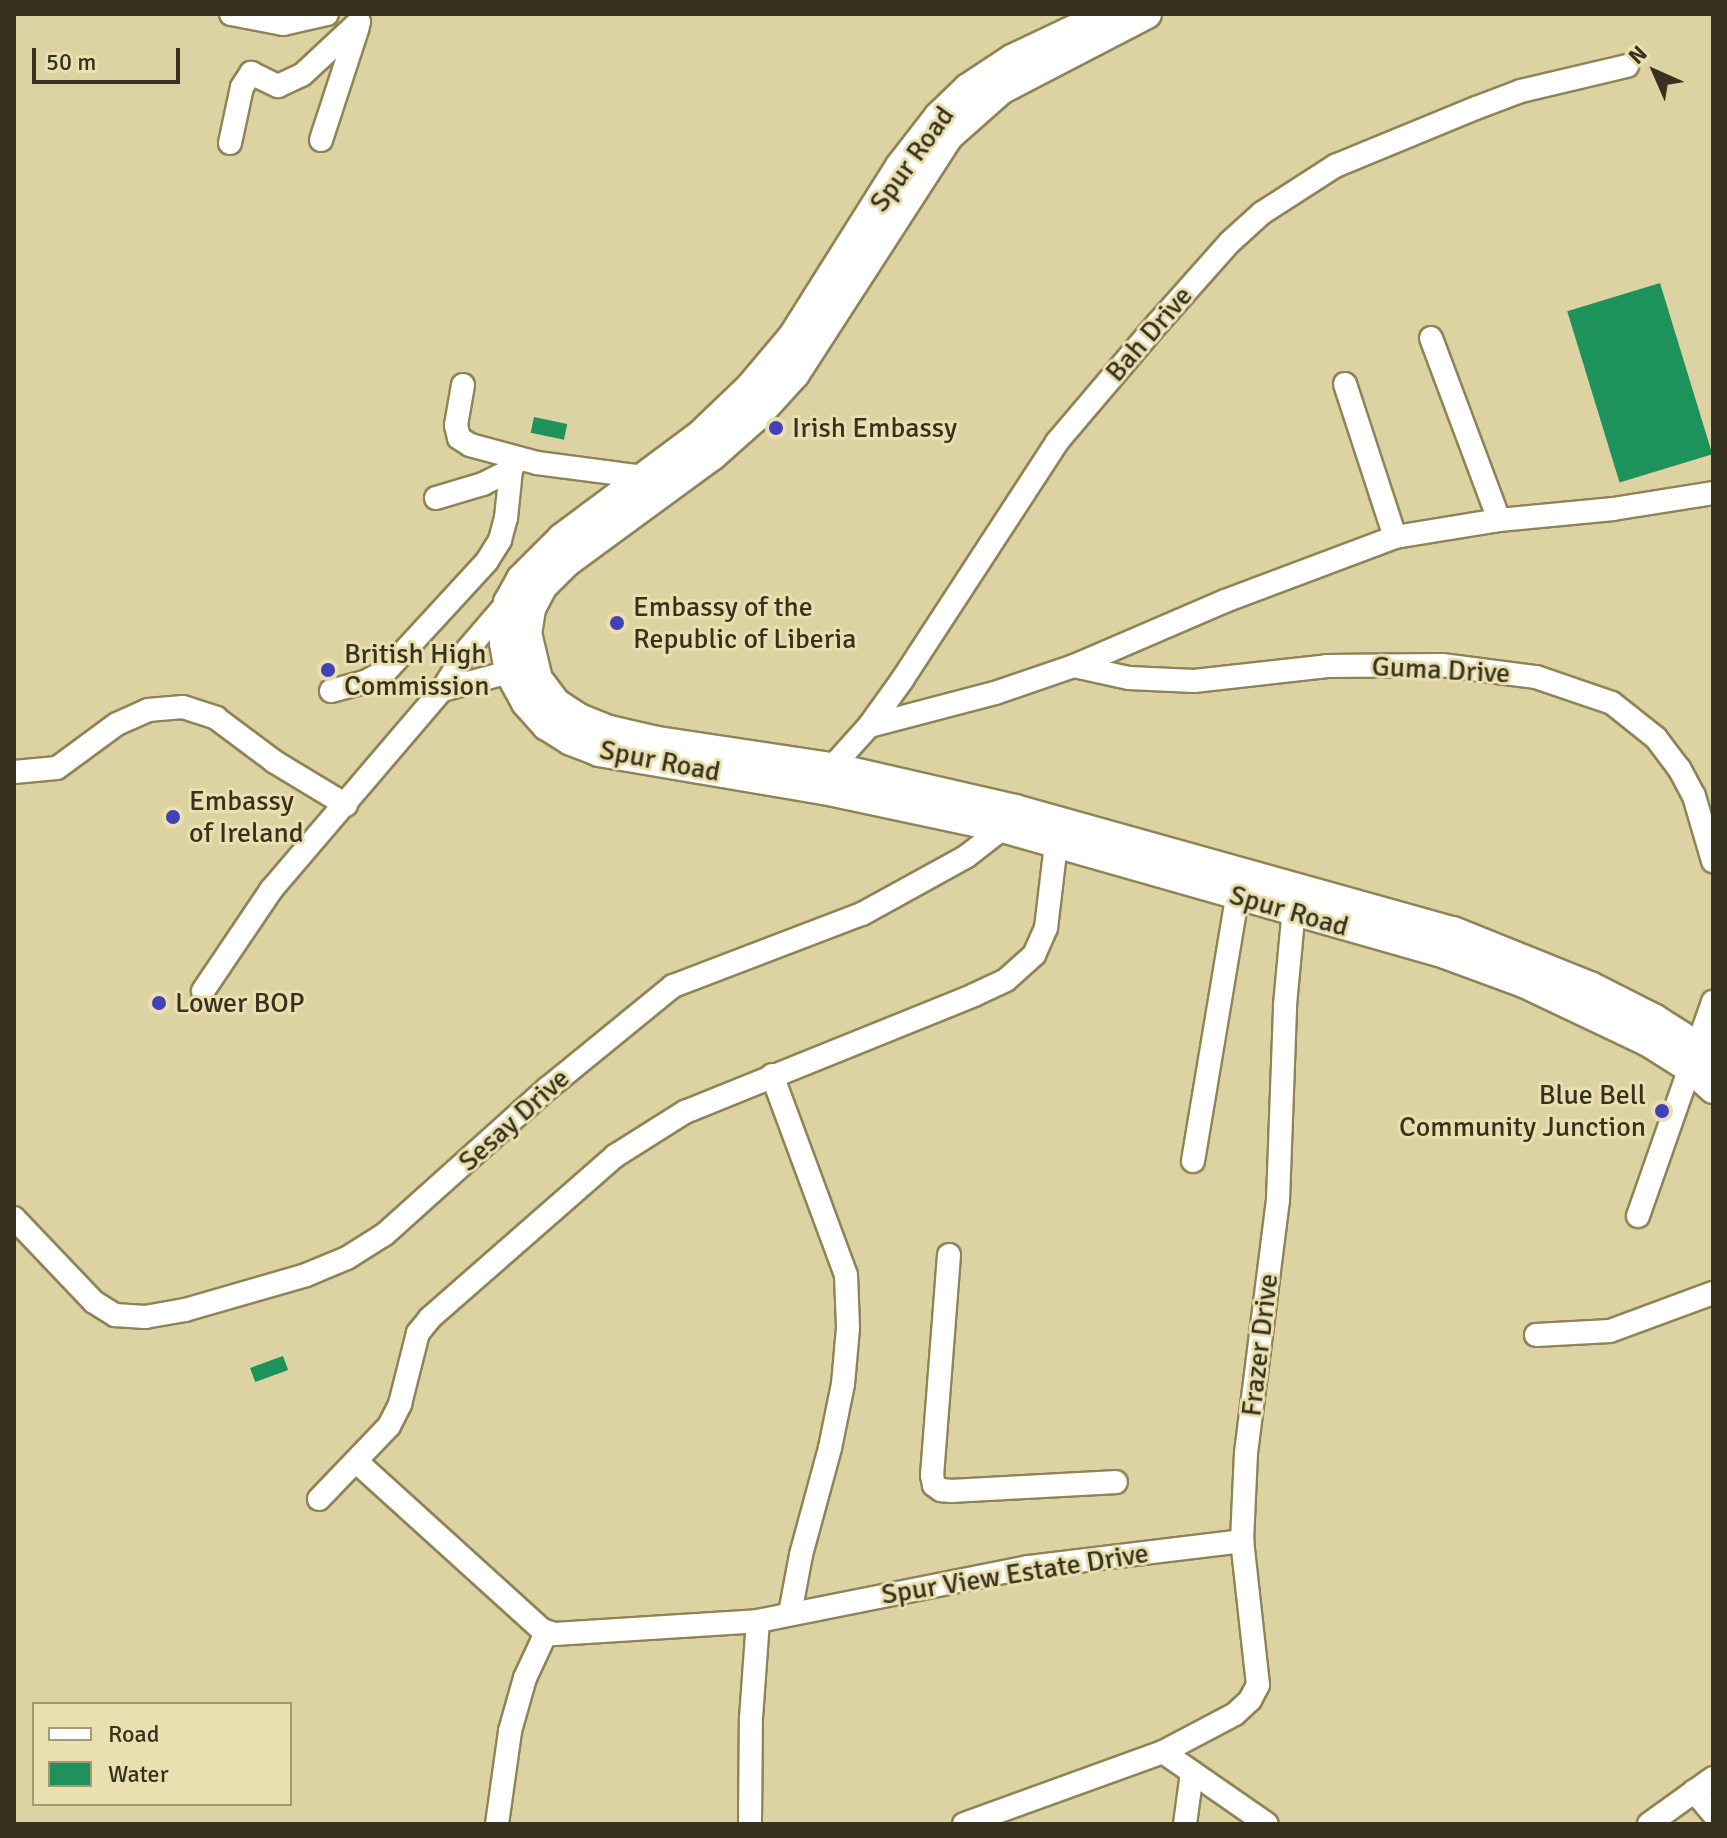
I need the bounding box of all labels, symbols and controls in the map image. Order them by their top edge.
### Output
scale bar [36,32,184,82]
north arrow [1615,32,1695,112]
text: N [1623,40,1653,70]
text: 50 m [46,47,96,77]
street label: Spur Road [863,100,961,218]
street label: Bah Drive [1099,280,1199,388]
place label: Irish Embassy [792,411,957,445]
marker: Irish Embassy [767,419,785,437]
place label: Embassy of the Republic of Liberia [633,590,856,656]
marker: Embassy of the Republic of Liberia [608,614,626,632]
place label: British High Commission [344,637,489,703]
street label: Guma Drive [1371,650,1511,690]
marker: British High Commission [319,661,337,679]
street label: Spur Road [597,733,723,789]
place label: Embassy of Ireland [189,784,303,850]
marker: Embassy of Ireland [164,808,182,826]
street label: Spur Road [1226,878,1352,944]
place label: Lower BOP [175,986,305,1020]
marker: Lower BOP [150,994,168,1012]
street label: Sesay Drive [452,1062,576,1178]
place label: Blue Bell Community Junction [1399,1078,1646,1144]
marker: Blue Bell Community Junction [1653,1102,1671,1120]
street label: Frazer Drive [1235,1272,1285,1418]
street label: Spur View Estate Drive [879,1536,1151,1612]
legend [32,1702,292,1806]
text: Road [108,1719,159,1749]
text: Water [108,1759,168,1789]

